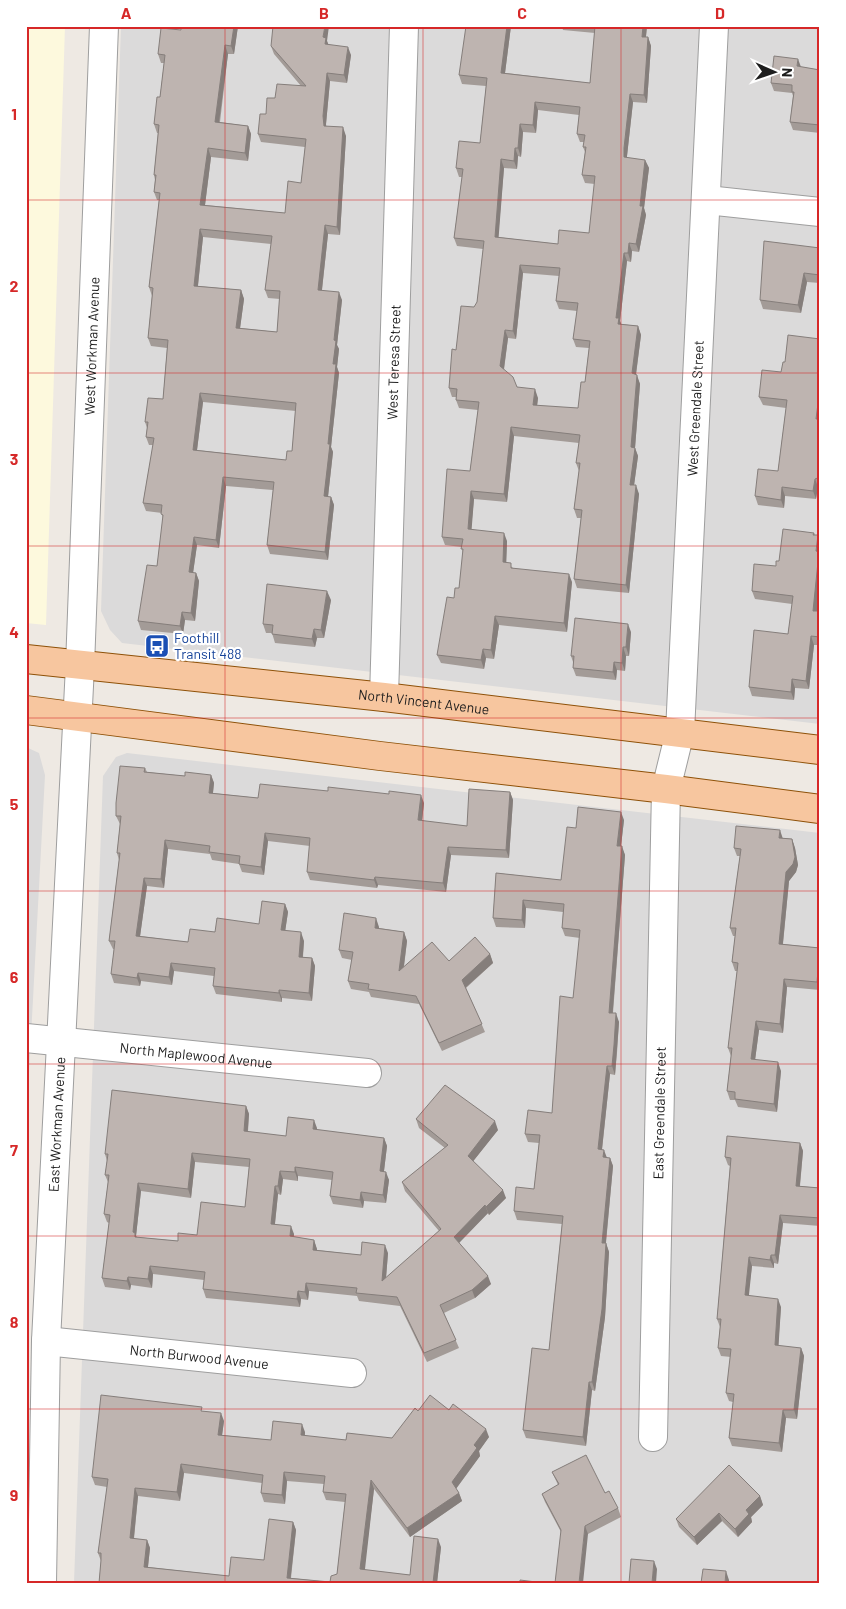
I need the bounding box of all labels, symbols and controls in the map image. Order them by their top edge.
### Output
text: A [121,3,132,22]
text: B [319,3,329,22]
text: C [517,3,527,22]
text: D [715,3,725,22]
north arrow [748,48,798,98]
text: N [779,68,796,77]
text: 1 [11,104,17,123]
text: 2 [10,276,19,295]
street label: West Workman Avenue [80,277,103,416]
street label: West Teresa Street [383,304,404,420]
street label: West Greendale Street [683,340,707,477]
text: 3 [10,449,18,468]
text: 4 [9,622,19,641]
place label: Foothill Transit 488 [174,629,242,662]
bus stop icon: Foothill Transit 488 [144,633,170,659]
street label: North Vincent Avenue [357,685,490,718]
text: 5 [10,794,19,813]
text: 6 [10,967,19,986]
street label: North Maplewood Avenue [119,1039,273,1071]
street label: East Greendale Street [649,1046,669,1180]
street label: East Workman Avenue [45,1056,68,1192]
text: 7 [10,1140,18,1159]
text: 8 [10,1312,19,1331]
street label: North Burwood Avenue [129,1341,270,1372]
text: 9 [10,1485,18,1504]

